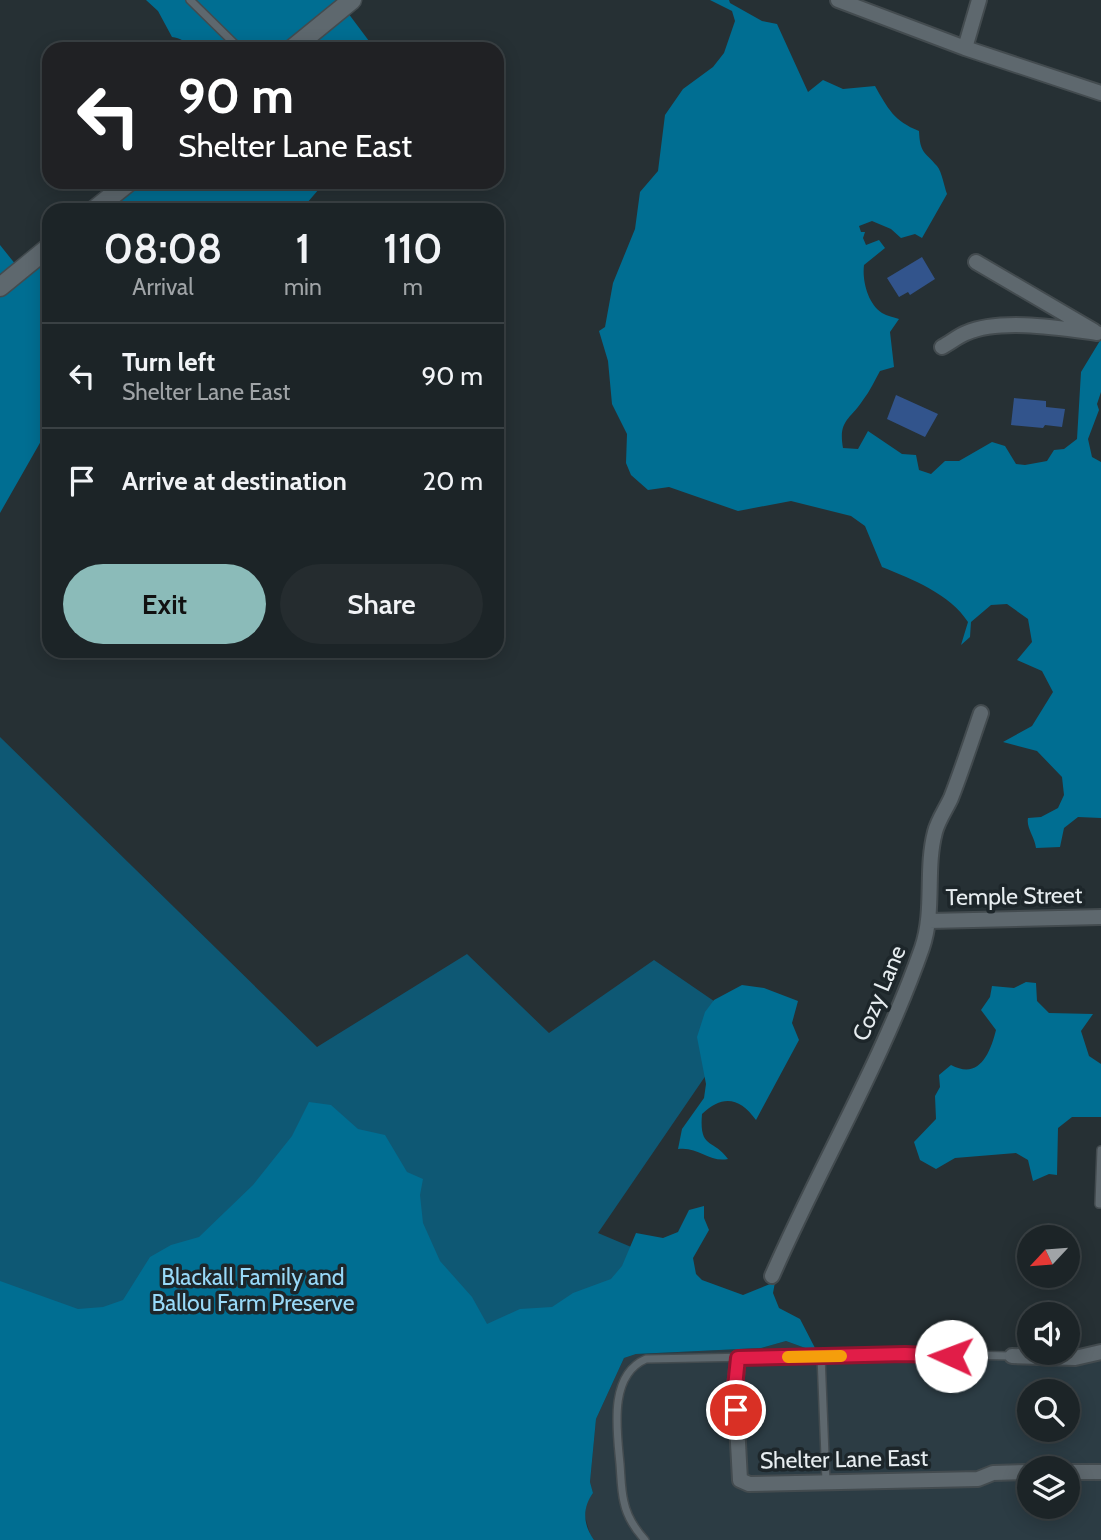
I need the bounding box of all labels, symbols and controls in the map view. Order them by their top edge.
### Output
text: 90 m [178,66,294,125]
icon: left [63,70,154,161]
text: Shelter Lane East [178,126,412,165]
text: 08:08 [103,222,222,274]
text: 1 [295,222,310,274]
text: 110 [383,222,443,274]
text: Arrival [132,273,194,301]
text: min [284,273,322,301]
text: m [403,273,423,301]
text: Turn left [122,346,215,378]
icon: left [63,357,101,395]
text: 90 m [421,360,483,392]
text: Shelter Lane East [122,378,290,406]
icon: arrive [63,462,101,500]
text: Arrive at destination [122,465,347,497]
text: 20 m [423,465,483,497]
button: Exit [63,564,266,644]
button: Share [280,564,483,644]
street label: Temple Street [945,881,1083,911]
street label: Cozy Lane [846,941,912,1045]
north arrow [1017,1225,1080,1288]
map controls [1017,1225,1080,1519]
park label: Blackall Family and Ballou Farm Preserve [152,1263,355,1317]
button: sound [1017,1302,1080,1365]
position arrow [914,1319,988,1393]
button: search [1017,1379,1080,1442]
pin [706,1380,766,1440]
icon: arrive [717,1391,755,1429]
street label: Shelter Lane East [760,1444,929,1474]
button: layers [1017,1456,1080,1519]

